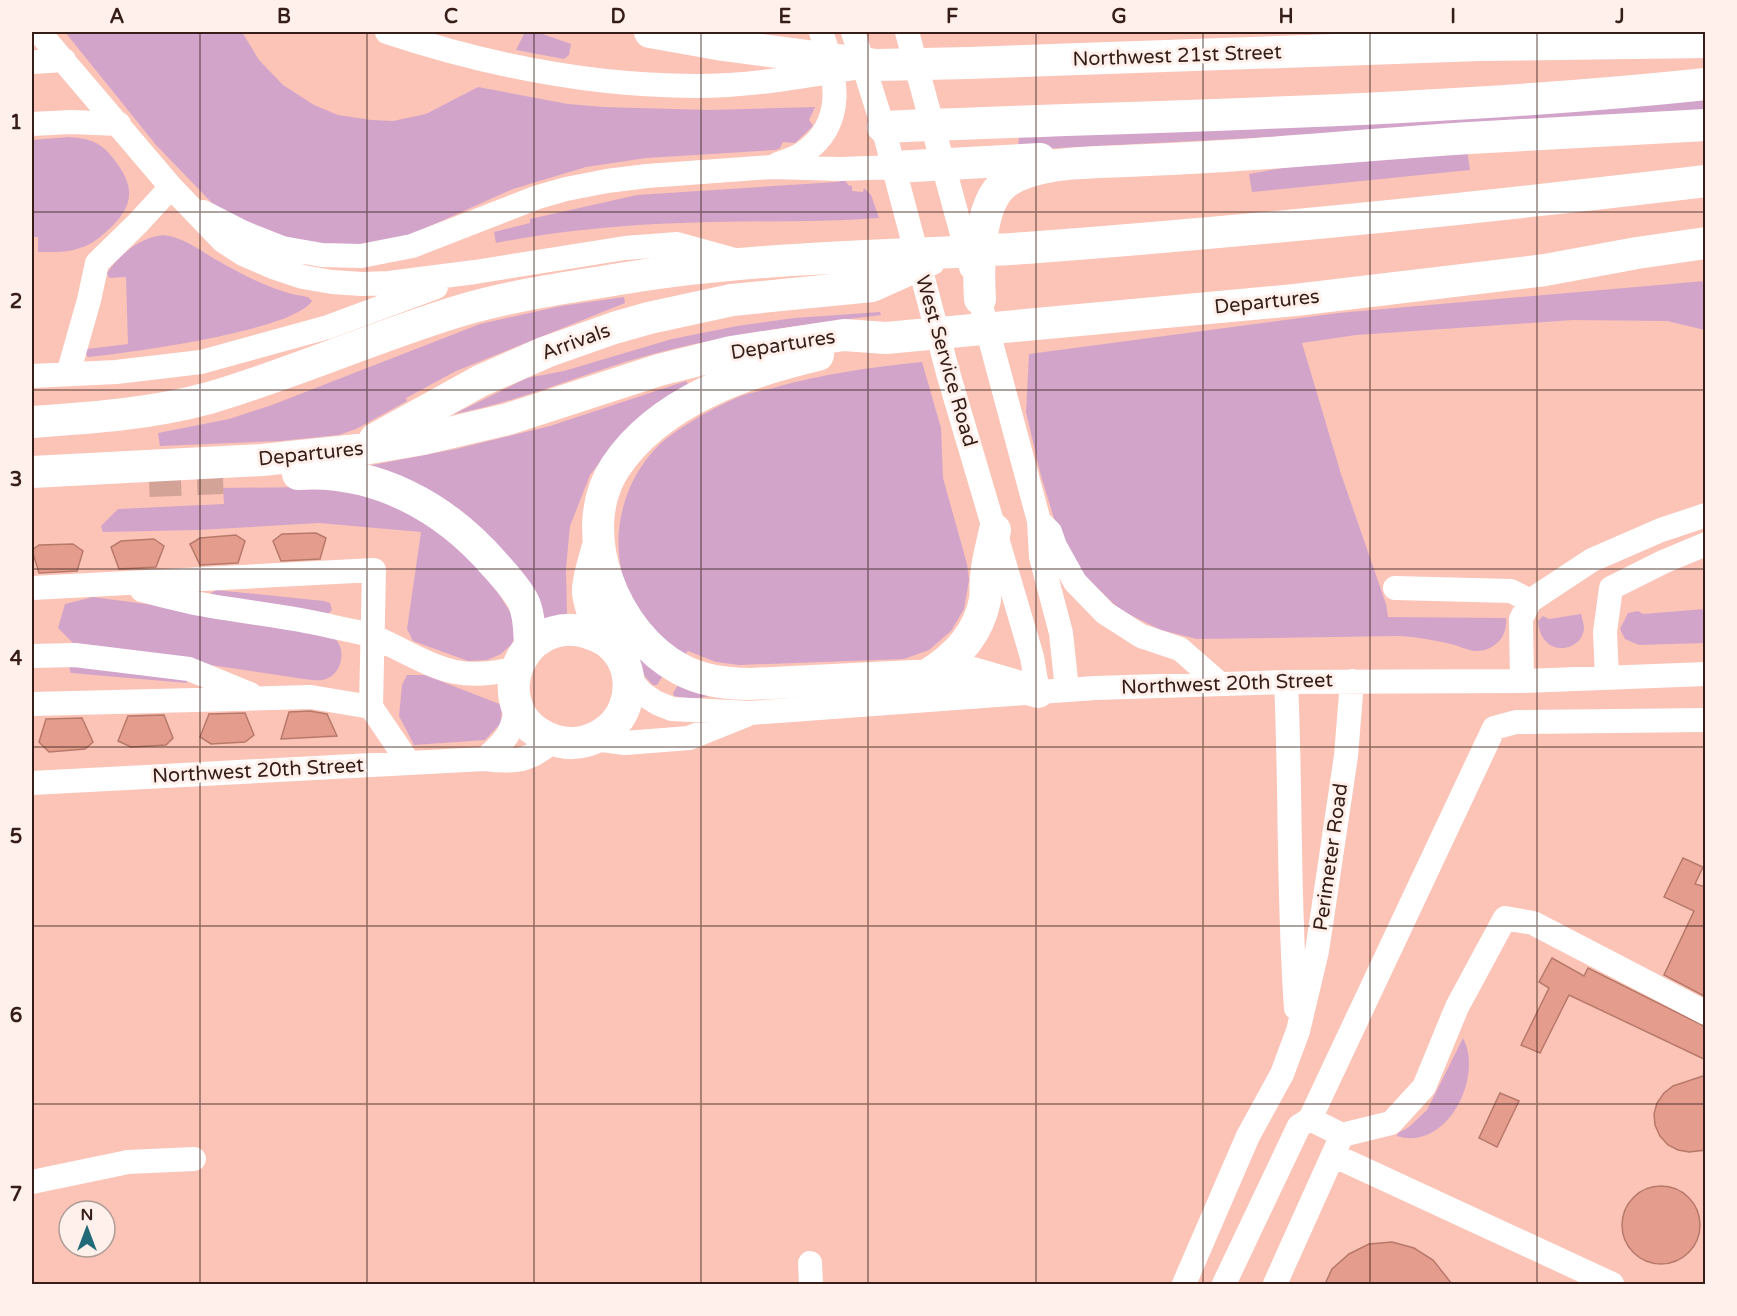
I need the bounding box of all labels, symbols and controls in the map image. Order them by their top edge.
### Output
text: A [110,5,125,29]
text: B [277,5,291,29]
text: C [444,5,458,29]
text: D [610,5,626,29]
text: E [779,5,792,29]
text: F [946,5,958,29]
text: G [1111,5,1127,29]
text: H [1278,5,1294,29]
text: I [1450,5,1456,29]
text: J [1614,5,1625,29]
street label: Northwest 21st Street [1072,40,1282,72]
text: 1 [10,111,22,135]
street label: West Service Road [910,273,982,449]
street label: Departures [1213,285,1321,319]
text: 2 [10,290,22,314]
street label: Arrivals [538,319,614,365]
street label: Departures [729,325,837,365]
street label: Departures [257,437,365,471]
text: 3 [10,468,22,492]
text: 4 [10,647,23,671]
street label: Northwest 20th Street [1121,668,1334,700]
street label: Northwest 20th Street [152,753,365,789]
street label: Perimeter Road [1309,782,1353,932]
text: 5 [10,825,22,849]
text: 6 [10,1004,22,1028]
text: 7 [10,1183,22,1207]
north arrow [57,1199,117,1259]
text: N [81,1205,93,1225]

